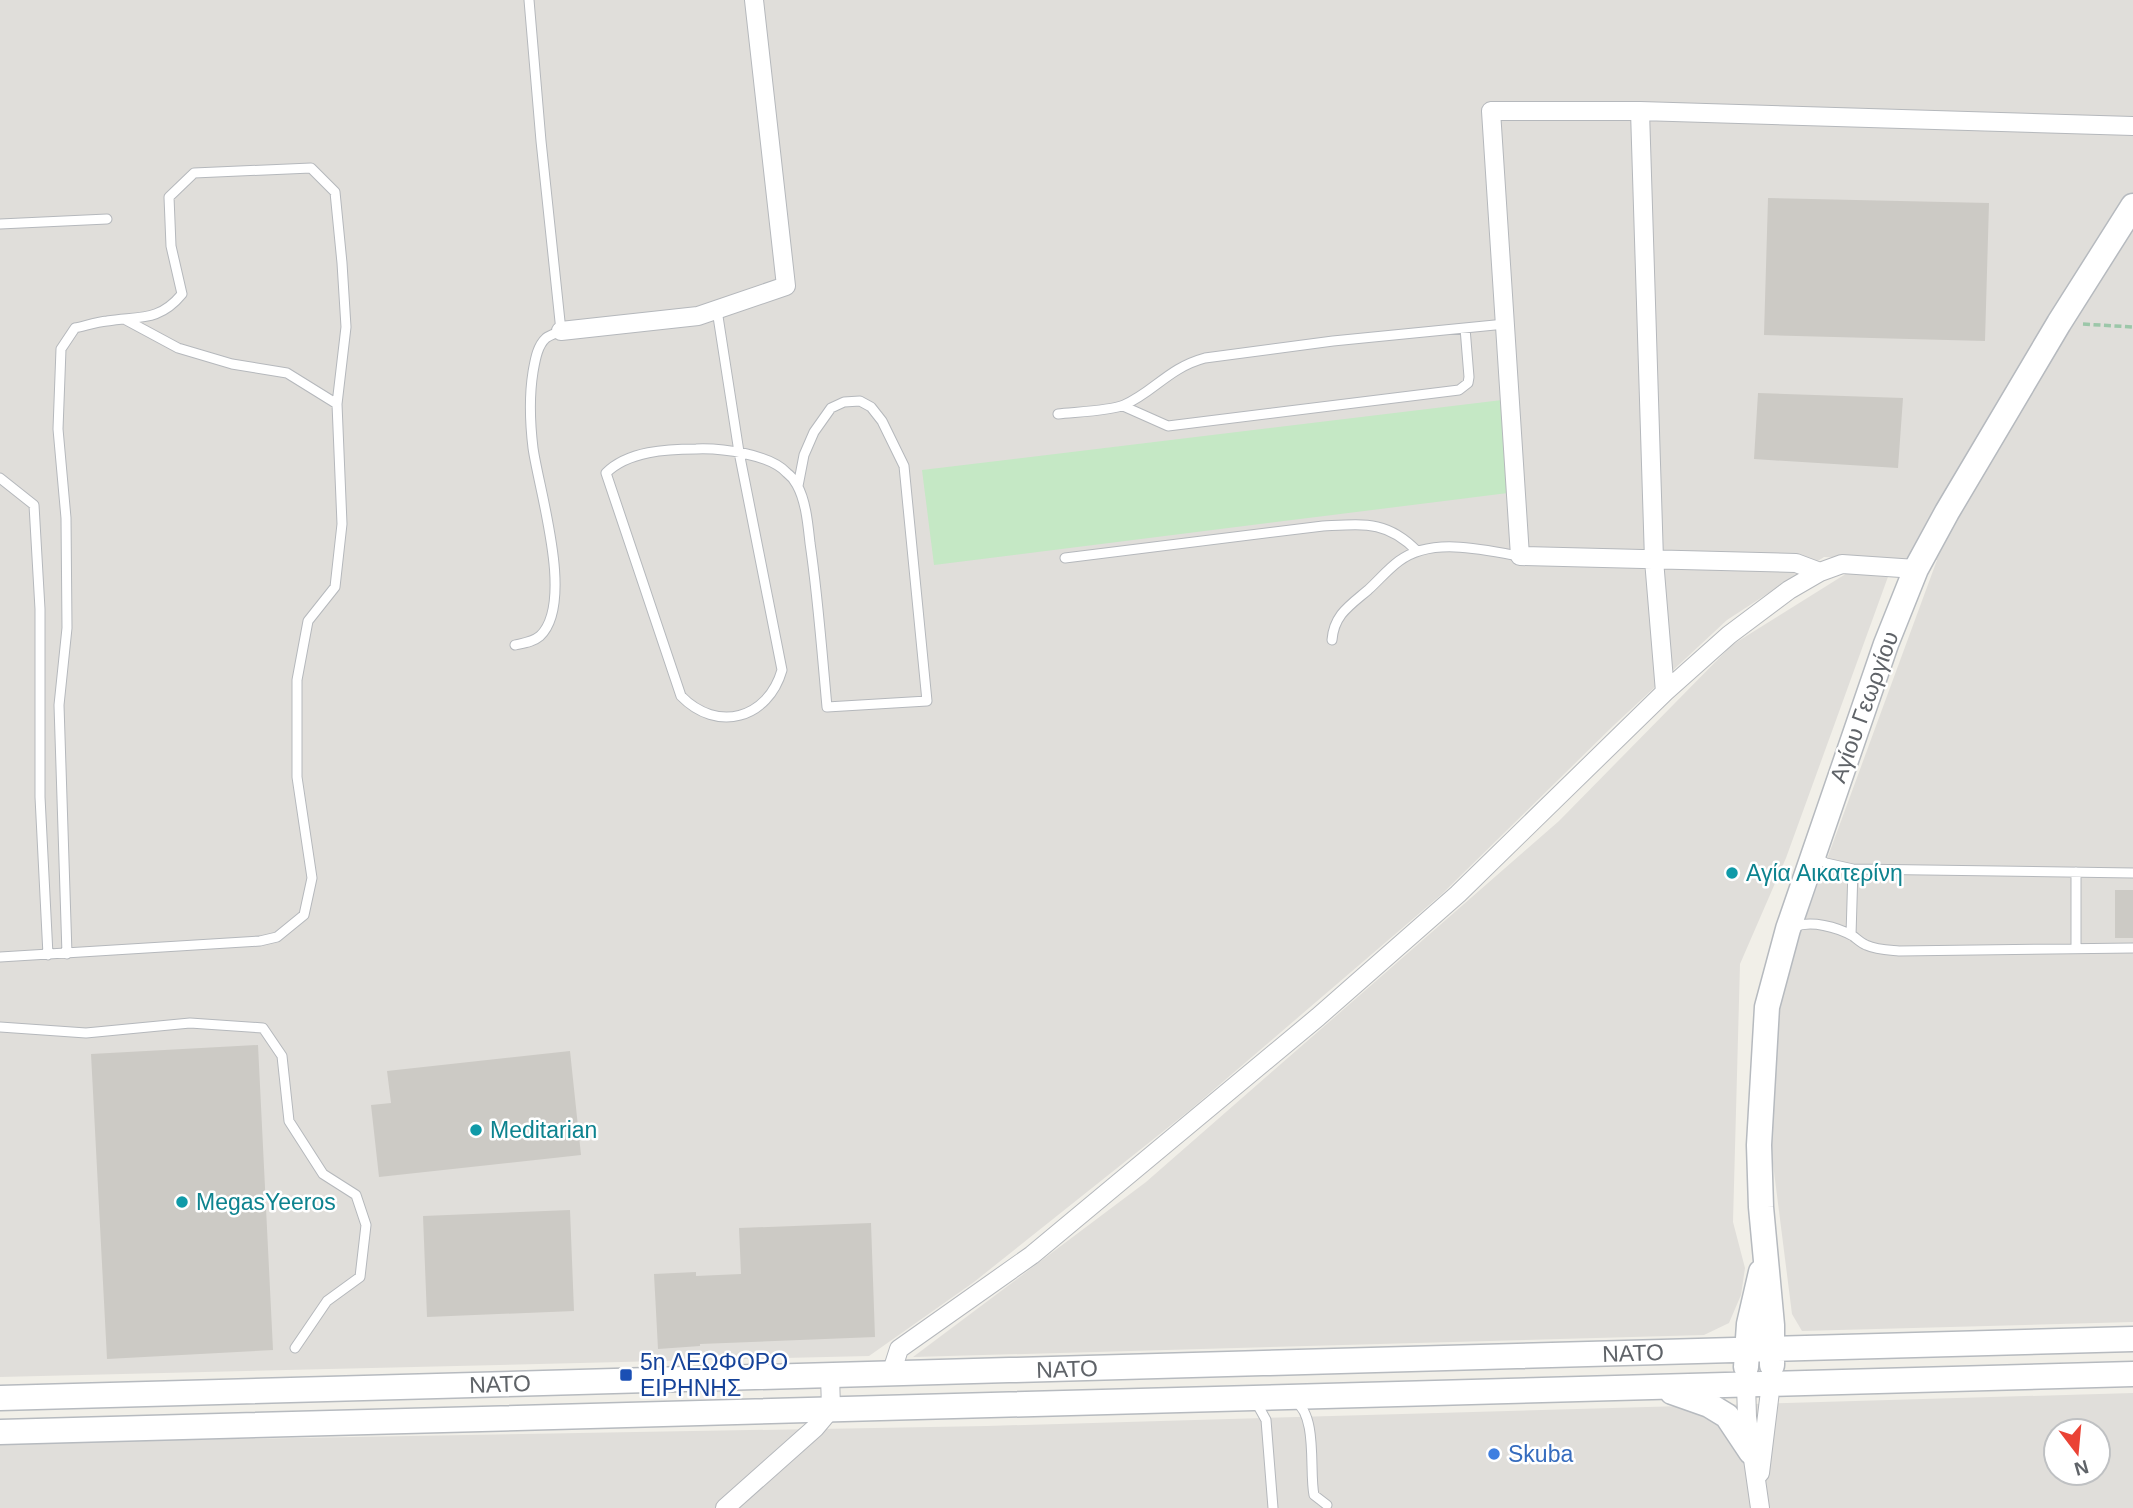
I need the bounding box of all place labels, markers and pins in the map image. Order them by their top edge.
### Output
place label: Αγία Αικατερίνη [1746,860,1903,886]
marker: Αγία Αικατερίνη [1724,865,1740,881]
place label: Meditarian [490,1117,597,1143]
marker: Meditarian [468,1122,484,1138]
place label: MegasYeeros [196,1189,336,1215]
marker: MegasYeeros [174,1194,190,1210]
place label: 5η ΛΕΩΦΟΡΟ ΕΙΡΗΝΗΣ [640,1349,788,1401]
marker: 5η ΛΕΩΦΟΡΟ ΕΙΡΗΝΗΣ [618,1367,634,1383]
place label: Skuba [1508,1441,1573,1467]
marker: Skuba [1486,1446,1502,1462]

